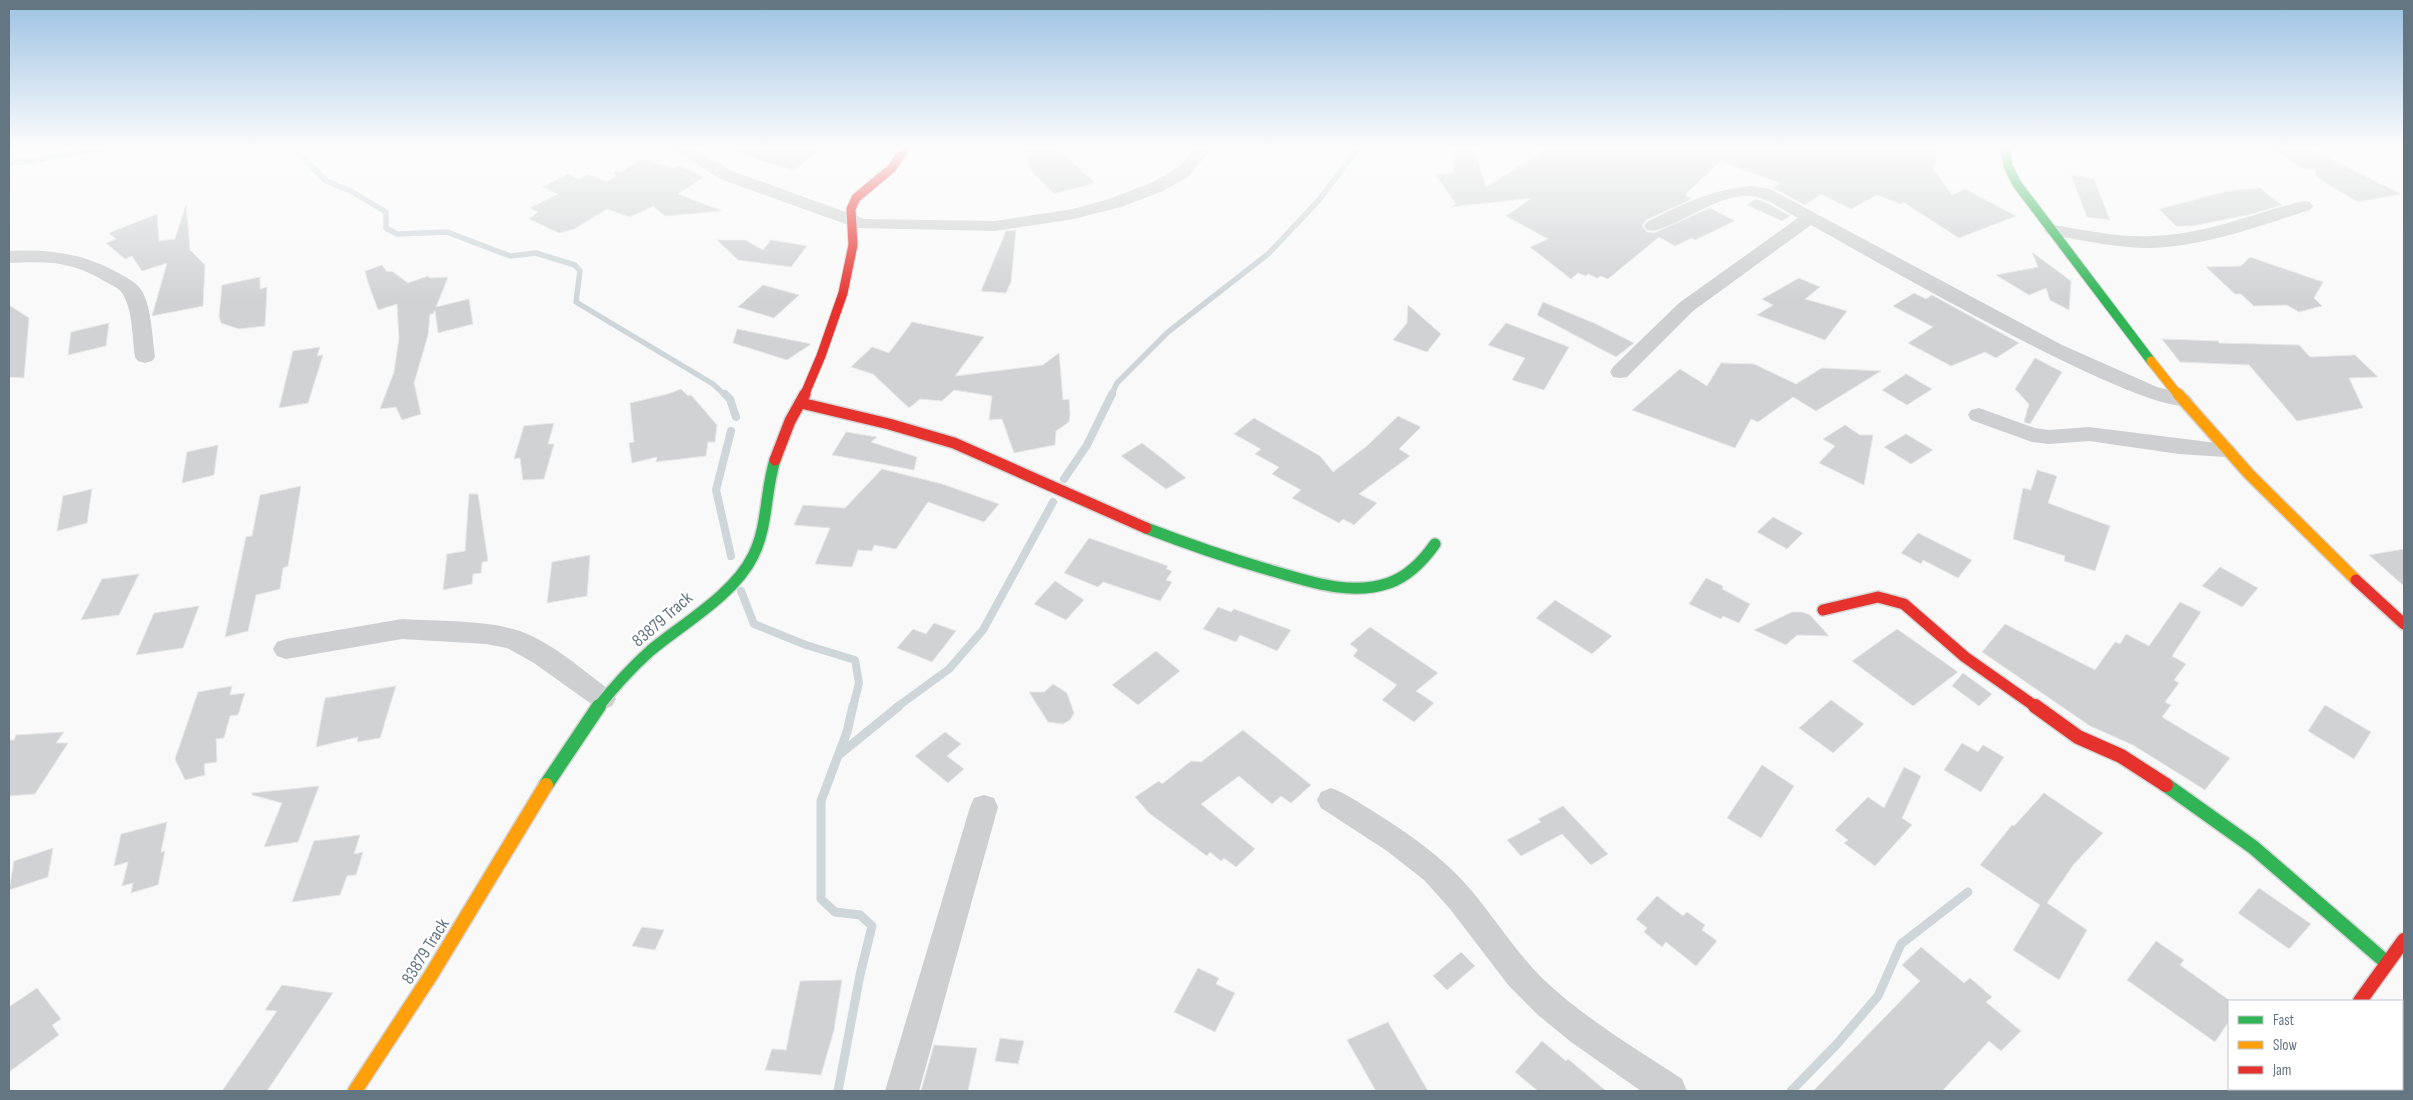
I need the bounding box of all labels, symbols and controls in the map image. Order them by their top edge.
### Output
street label: 83879 Track [628,587,697,651]
street label: 83879 Track [397,915,454,988]
legend [2228,1000,2403,1090]
text: Fast [2273,1011,2295,1030]
text: Slow [2273,1036,2297,1055]
text: Jam [2272,1061,2291,1080]

